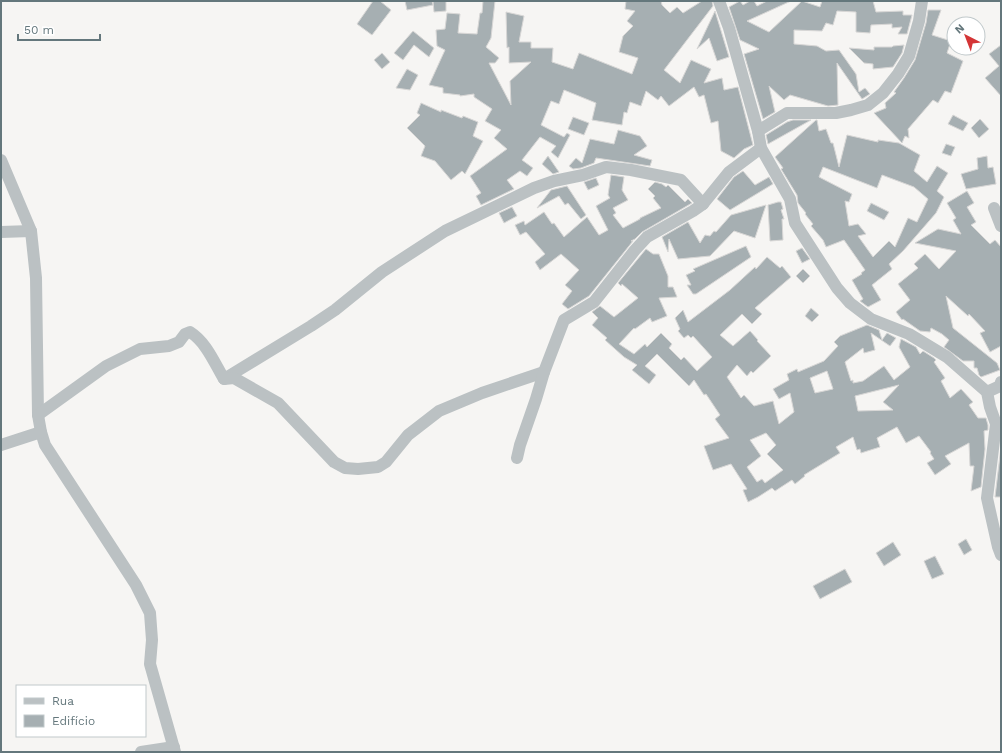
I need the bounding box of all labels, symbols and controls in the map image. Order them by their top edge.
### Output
scale bar [18,16,100,42]
north arrow [946,16,986,56]
text: N [952,21,967,36]
text: 50 m [24,23,54,37]
legend [16,685,146,737]
text: Rua [52,694,74,708]
text: Edifício [52,714,95,728]

